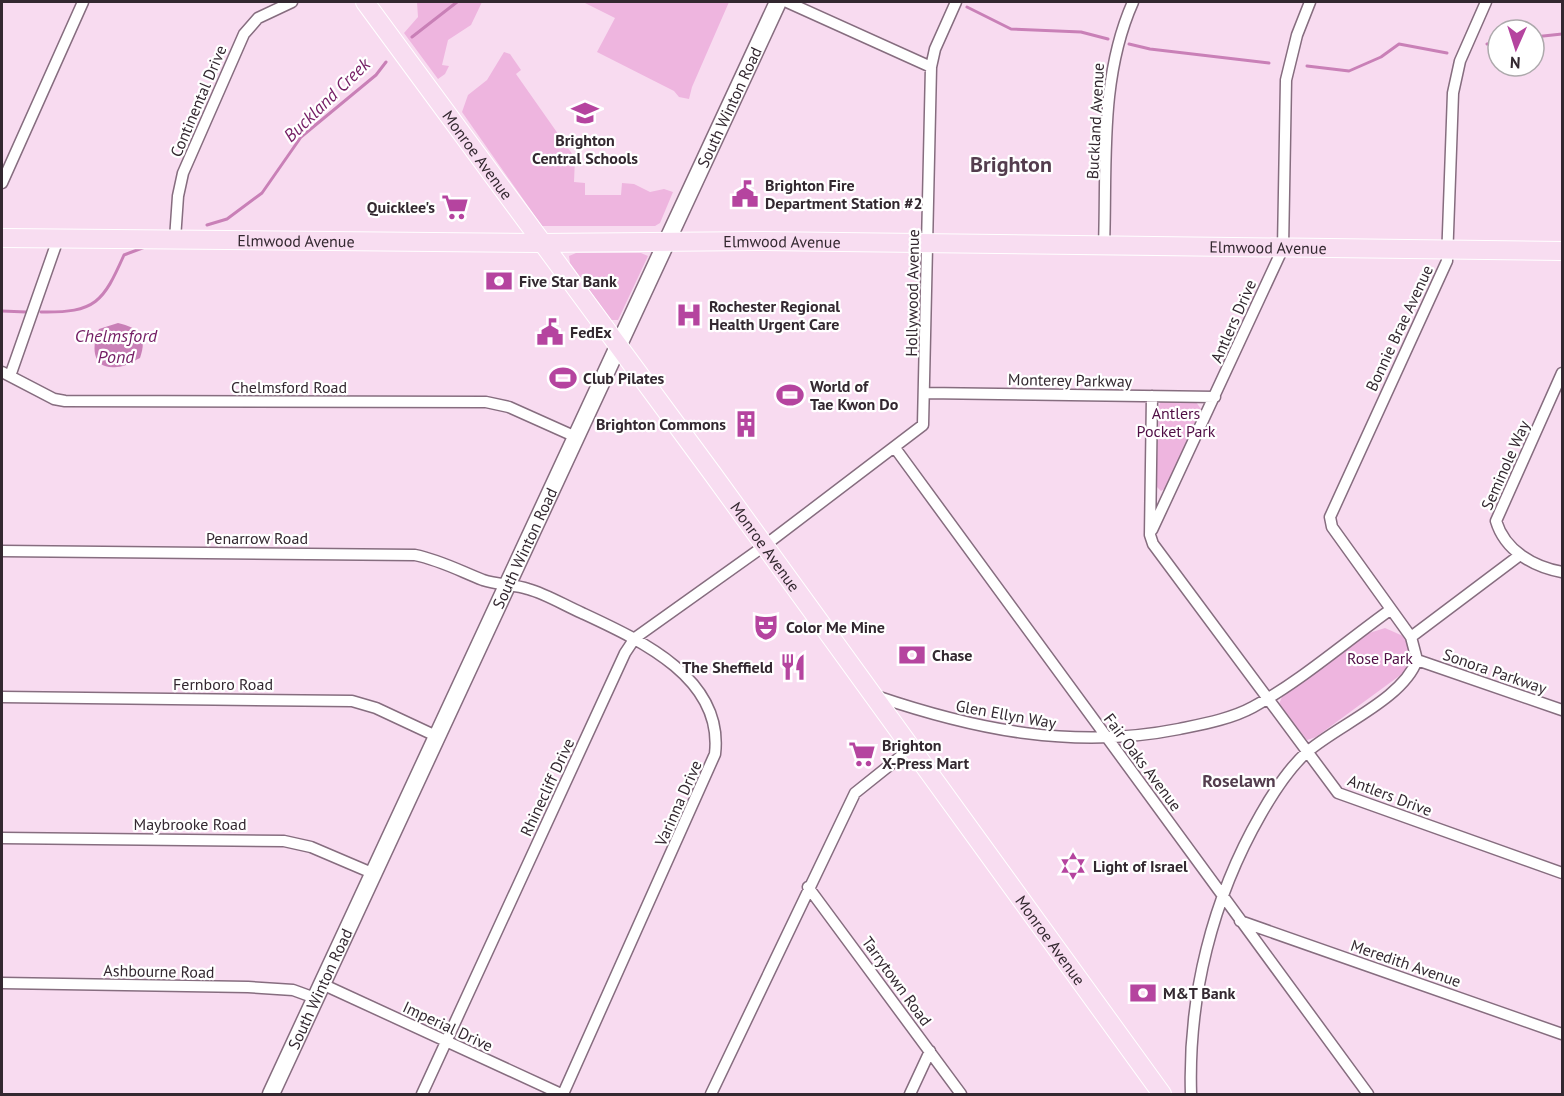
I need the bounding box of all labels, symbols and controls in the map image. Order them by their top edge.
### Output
north arrow [1486,18,1546,78]
street label: Continental Drive [165,42,231,160]
street label: South Winton Road [693,44,766,171]
water label: Buckland Creek [278,52,375,147]
text: N [1509,53,1521,73]
street label: Buckland Avenue [1082,62,1108,180]
school or university icon: Brighton Central Schools [570,98,600,128]
street label: Monroe Avenue [438,106,517,204]
place label: Brighton Central Schools [532,130,638,168]
district label: Brighton [970,150,1052,178]
place label: Brighton Fire Department Station #2 [765,175,923,213]
public building icon: Brighton Fire Department Station #2 [730,179,760,209]
supermarket icon: Quicklee's [440,192,470,222]
place label: Quicklee's [367,197,435,217]
street label: Hollywood Avenue [901,229,923,357]
street label: Elmwood Avenue [237,230,355,251]
street label: Elmwood Avenue [723,231,841,252]
street label: Elmwood Avenue [1209,237,1327,258]
street label: Bonnie Brae Avenue [1361,262,1437,394]
bank icon: Five Star Bank [484,266,514,296]
place label: Five Star Bank [519,271,617,291]
street label: Antlers Drive [1206,276,1260,366]
place label: Rochester Regional Health Urgent Care [709,296,840,334]
hospital icon: Rochester Regional Health Urgent Care [674,300,704,330]
public building icon: FedEx [535,317,565,347]
place label: FedEx [570,322,612,342]
water label: Chelmsford Pond [75,324,158,368]
sports icon: Club Pilates [548,363,578,393]
place label: Club Pilates [583,368,665,388]
street label: Monterey Parkway [1008,369,1133,391]
place label: World of Tae Kwon Do [810,376,899,414]
street label: Chelmsford Road [231,377,347,397]
sports icon: World of Tae Kwon Do [775,380,805,410]
park label: Antlers Pocket Park [1137,403,1216,441]
building icon: Brighton Commons [731,409,761,439]
place label: Brighton Commons [596,414,726,434]
street label: Seminole Way [1476,417,1534,513]
street label: South Winton Road [488,484,561,612]
street label: Monroe Avenue [726,498,805,595]
street label: Penarrow Road [206,528,308,548]
theatre icon: Color Me Mine [751,612,781,642]
place label: Color Me Mine [786,617,885,637]
bank icon: Chase [897,640,927,670]
street label: Sonora Parkway [1440,644,1550,698]
place label: Chase [932,645,972,665]
park label: Rose Park [1347,648,1413,668]
restaurant icon: The Sheffield [778,652,808,682]
place label: The Sheffield [682,657,773,677]
street label: Fernboro Road [173,674,273,694]
street label: Glen Ellyn Way [954,695,1058,733]
street label: Fair Oaks Avenue [1100,709,1186,815]
street label: Rhinecliff Drive [516,735,578,839]
place label: Brighton X-Press Mart [882,735,969,773]
supermarket icon: Brighton X-Press Mart [847,739,877,769]
street label: Varinna Drive [650,757,706,850]
district label: Roselawn [1202,769,1276,792]
street label: Antlers Drive [1345,770,1435,820]
street label: Maybrooke Road [133,814,247,834]
synagogue icon: Light of Israel [1058,851,1088,881]
place label: Light of Israel [1093,856,1188,876]
street label: Monroe Avenue [1011,891,1090,989]
street label: South Winton Road [283,925,356,1052]
street label: Tarrytown Road [858,932,936,1030]
street label: Meredith Avenue [1348,935,1464,991]
street label: Ashbourne Road [103,960,215,982]
bank icon: M&T Bank [1128,978,1158,1008]
place label: M&T Bank [1163,983,1235,1003]
street label: Imperial Drive [400,996,496,1056]

